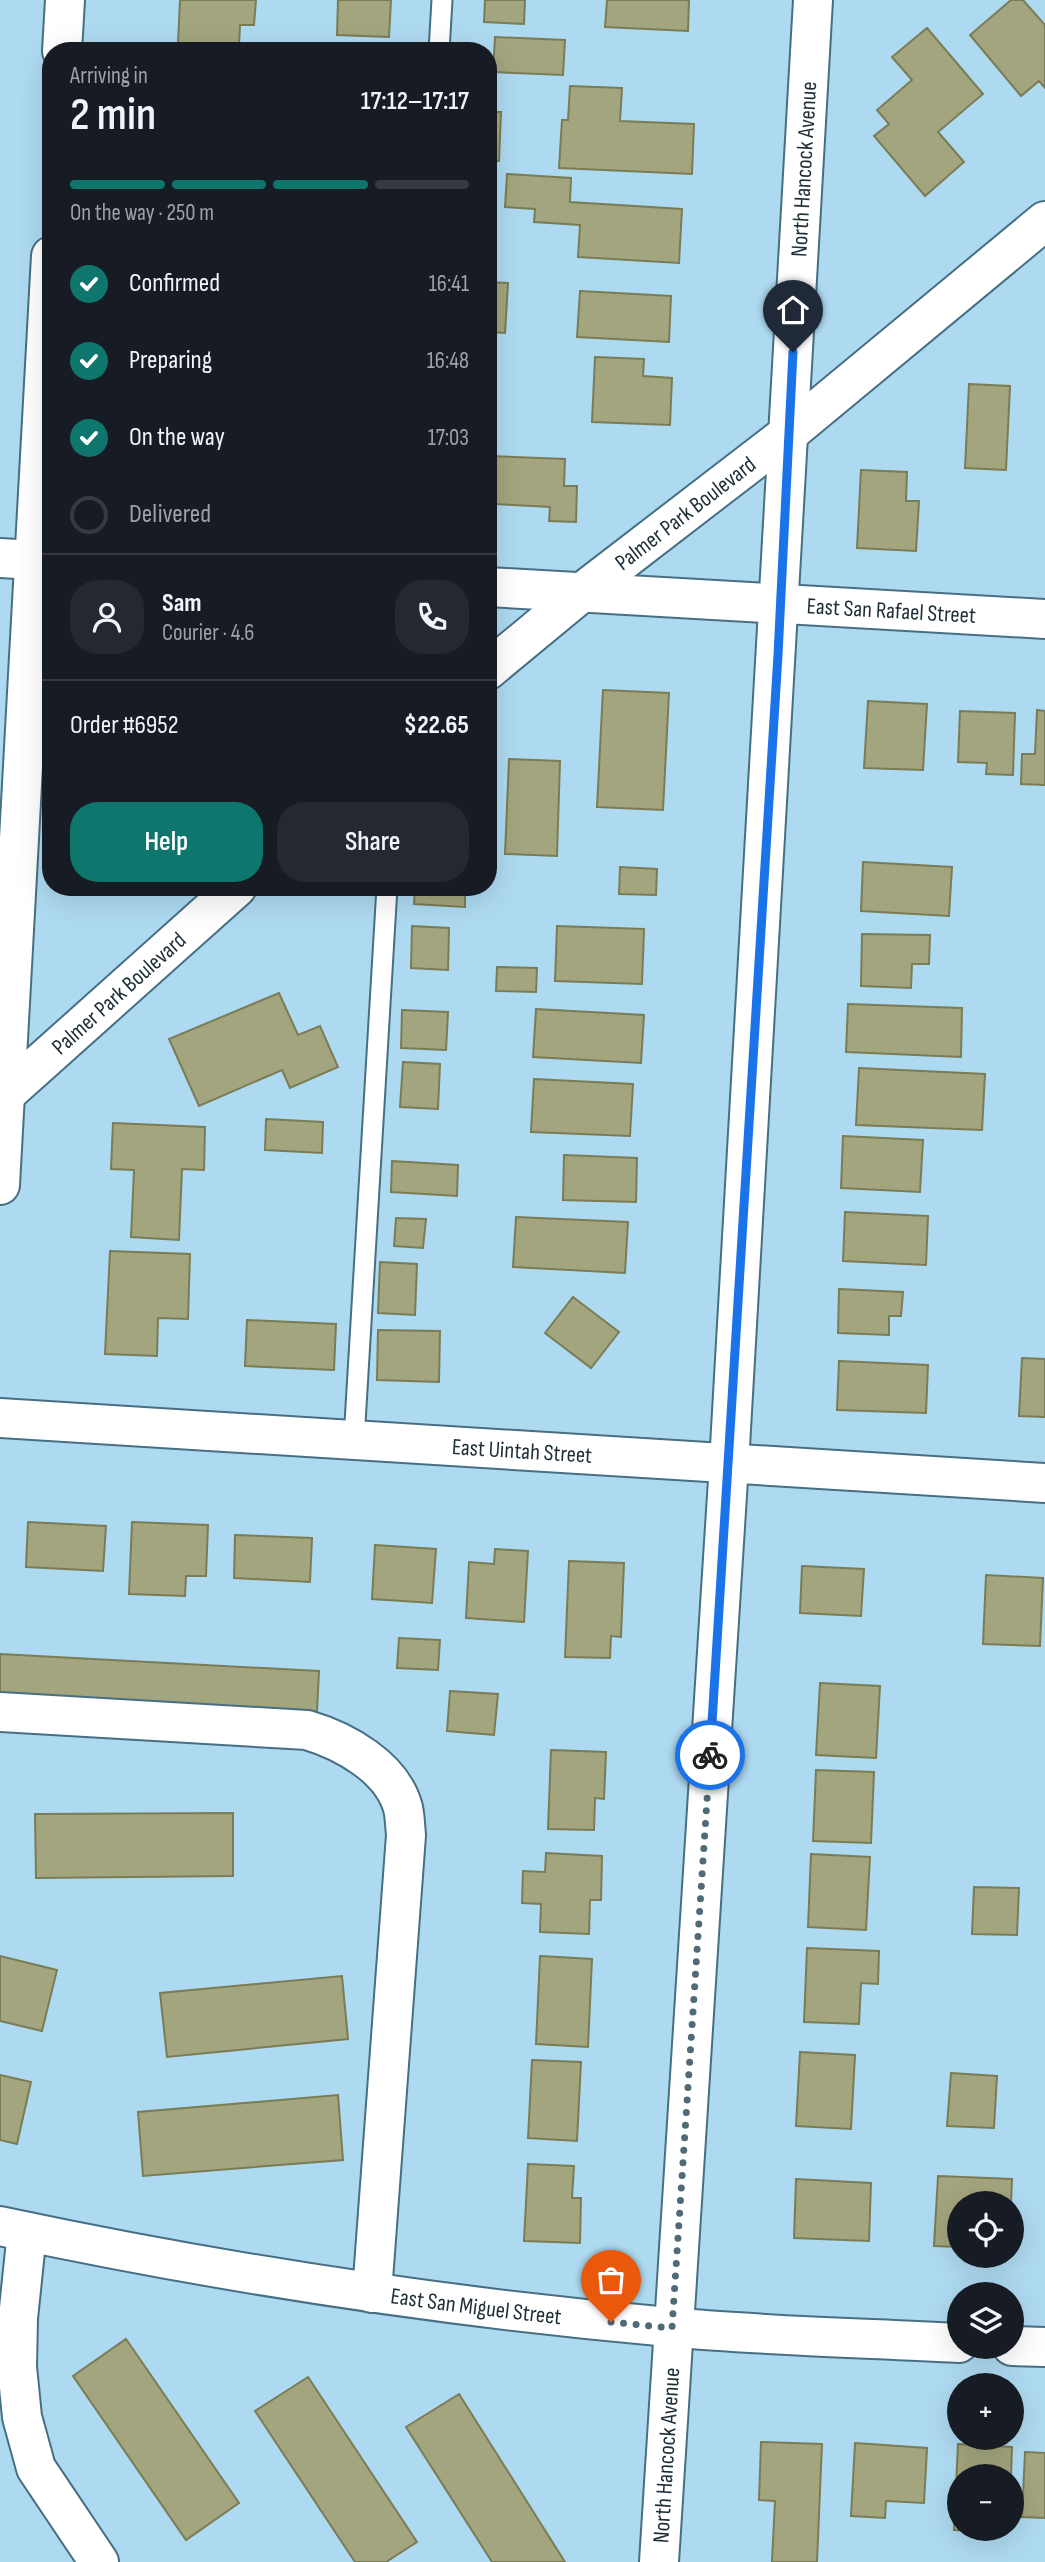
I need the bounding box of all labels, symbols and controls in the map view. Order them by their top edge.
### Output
text: Arriving in [70,62,148,90]
street label: North Hancock Avenue [785,81,823,258]
text: 17:12–17:17 [361,86,469,117]
text: 2 min [70,88,156,143]
text: On the way · 250 m [70,199,214,227]
icon: check [70,265,108,303]
text: Confirmed [129,268,220,299]
text: 16:41 [429,270,469,298]
pin [763,280,823,352]
icon: home [774,291,812,329]
icon: check [70,342,108,380]
text: Preparing [129,345,212,376]
text: 16:48 [427,347,469,375]
icon: check [70,419,108,457]
text: On the way [129,422,225,453]
text: 17:03 [428,424,469,452]
street label: Palmer Park Boulevard [610,451,762,577]
text: Delivered [129,499,211,530]
button: person [70,580,144,654]
button: phone [395,580,469,654]
text: Sam [162,588,202,619]
street label: East San Rafael Street [806,592,977,630]
text: Courier · 4.6 [162,619,254,647]
text: Order #6952 [70,710,178,741]
text: $22.65 [404,710,469,741]
button: Help [70,802,263,882]
button: Share [277,802,469,882]
street label: Palmer Park Boulevard [46,927,192,1061]
street label: East Uintah Street [451,1433,593,1470]
courier [675,1720,745,1790]
icon: bike [691,1736,729,1774]
map controls [947,2191,1024,2541]
button: locate [947,2191,1024,2268]
pin [581,2250,641,2322]
icon: bag [592,2261,630,2299]
street label: East San Miguel Street [389,2282,563,2331]
button: layers [947,2282,1024,2359]
street label: North Hancock Avenue [647,2367,686,2544]
button: + [947,2373,1024,2450]
button: − [947,2464,1024,2541]

